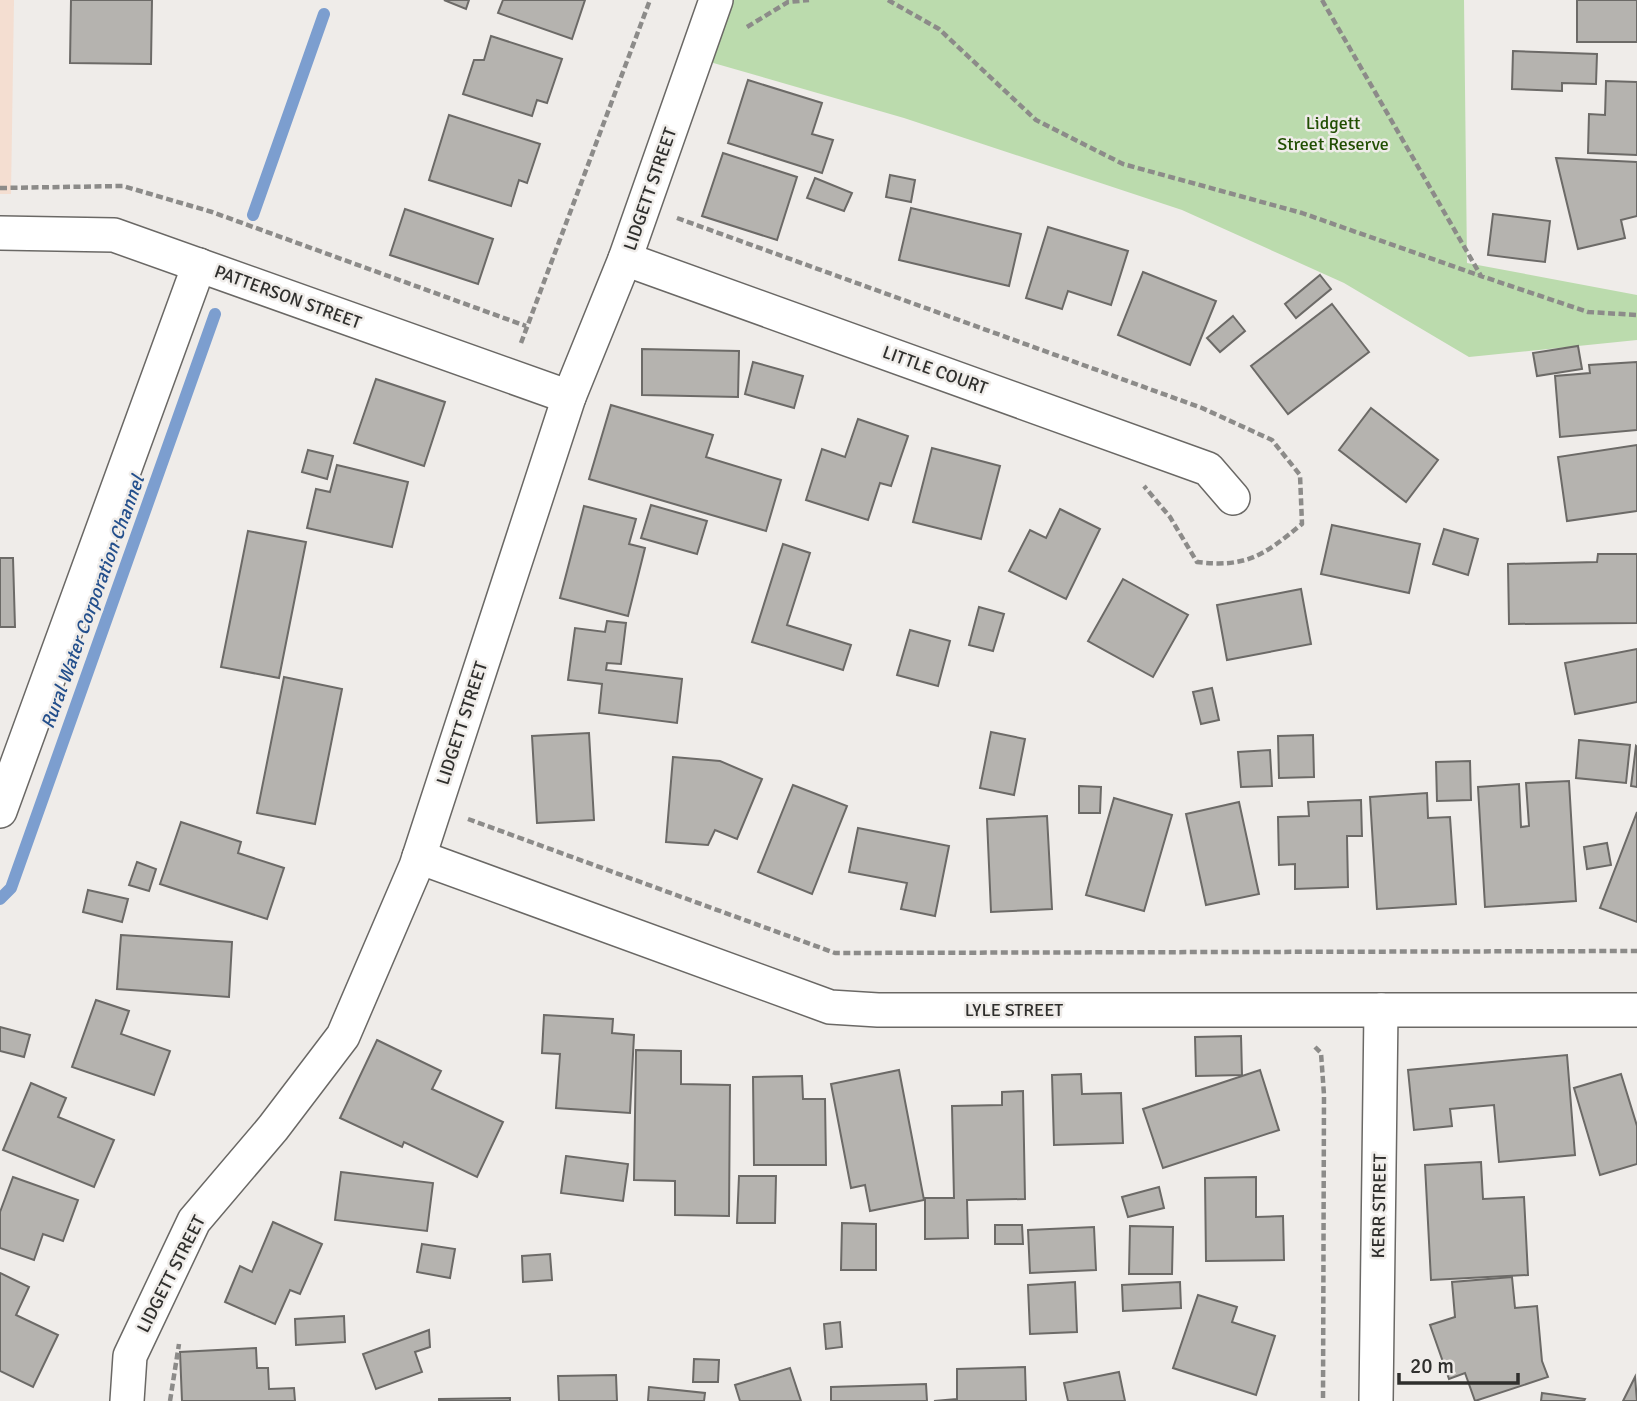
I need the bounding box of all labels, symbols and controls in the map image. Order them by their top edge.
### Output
park label: Lidgett Street Reserve [1277,112,1389,155]
street label: LIDGETT STREET [619,125,681,253]
street label: PATTERSON STREET [212,260,365,334]
street label: LITTLE COURT [879,341,991,399]
water label: Rural Water Corporation Channel [36,471,151,732]
street label: LIDGETT STREET [432,658,492,788]
street label: LYLE STREET [965,999,1063,1021]
street label: KERR STREET [1367,1153,1391,1259]
street label: LIDGETT STREET [132,1212,210,1336]
scale bar [1399,1342,1518,1386]
text: 20 m [1410,1353,1454,1379]

